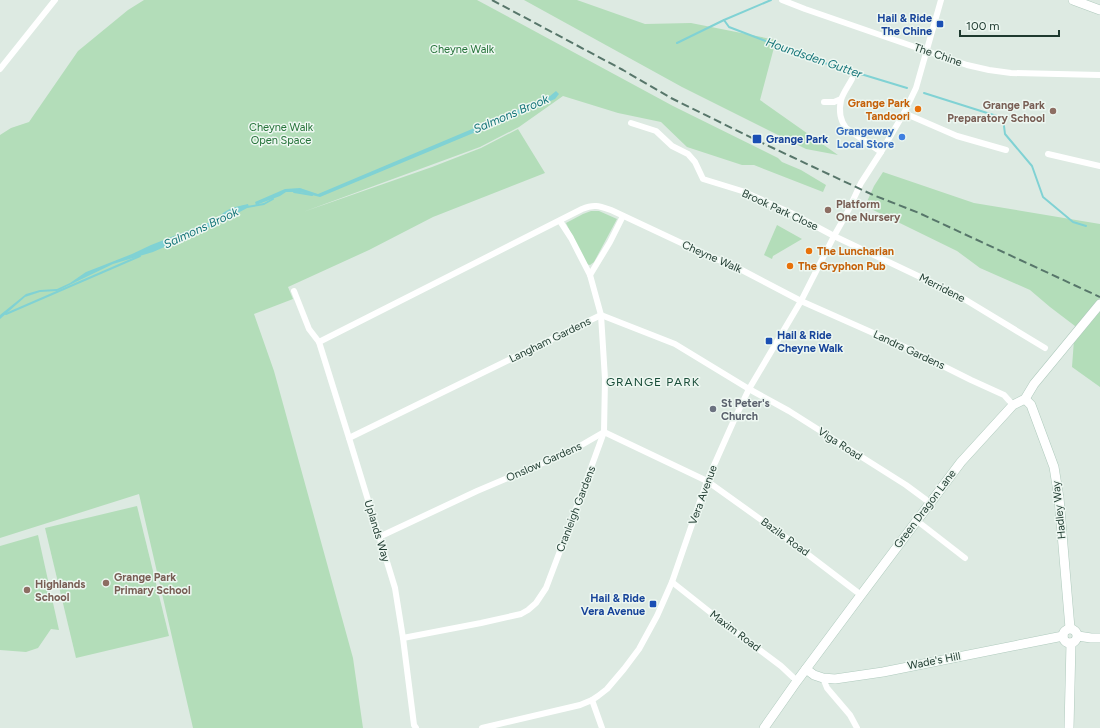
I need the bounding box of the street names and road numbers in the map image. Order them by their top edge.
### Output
street label: The Chine [912,41,964,69]
street label: Brook Park Close [740,187,820,233]
street label: Cheyne Walk [680,238,745,276]
street label: Merridene [917,271,967,305]
street label: Langham Gardens [507,315,593,365]
street label: Landra Gardens [871,328,947,372]
street label: Viga Road [815,425,865,463]
street label: Onslow Gardens [504,440,584,484]
street label: Vera Avenue [686,463,720,527]
street label: Cranleigh Gardens [554,464,598,554]
street label: Green Dragon Lane [891,467,959,551]
street label: Hadley Way [1049,480,1069,540]
street label: Uplands Way [361,498,393,564]
street label: Bazile Road [758,515,812,559]
street label: Maxim Road [707,608,763,654]
street label: Wade's Hill [906,649,962,673]

